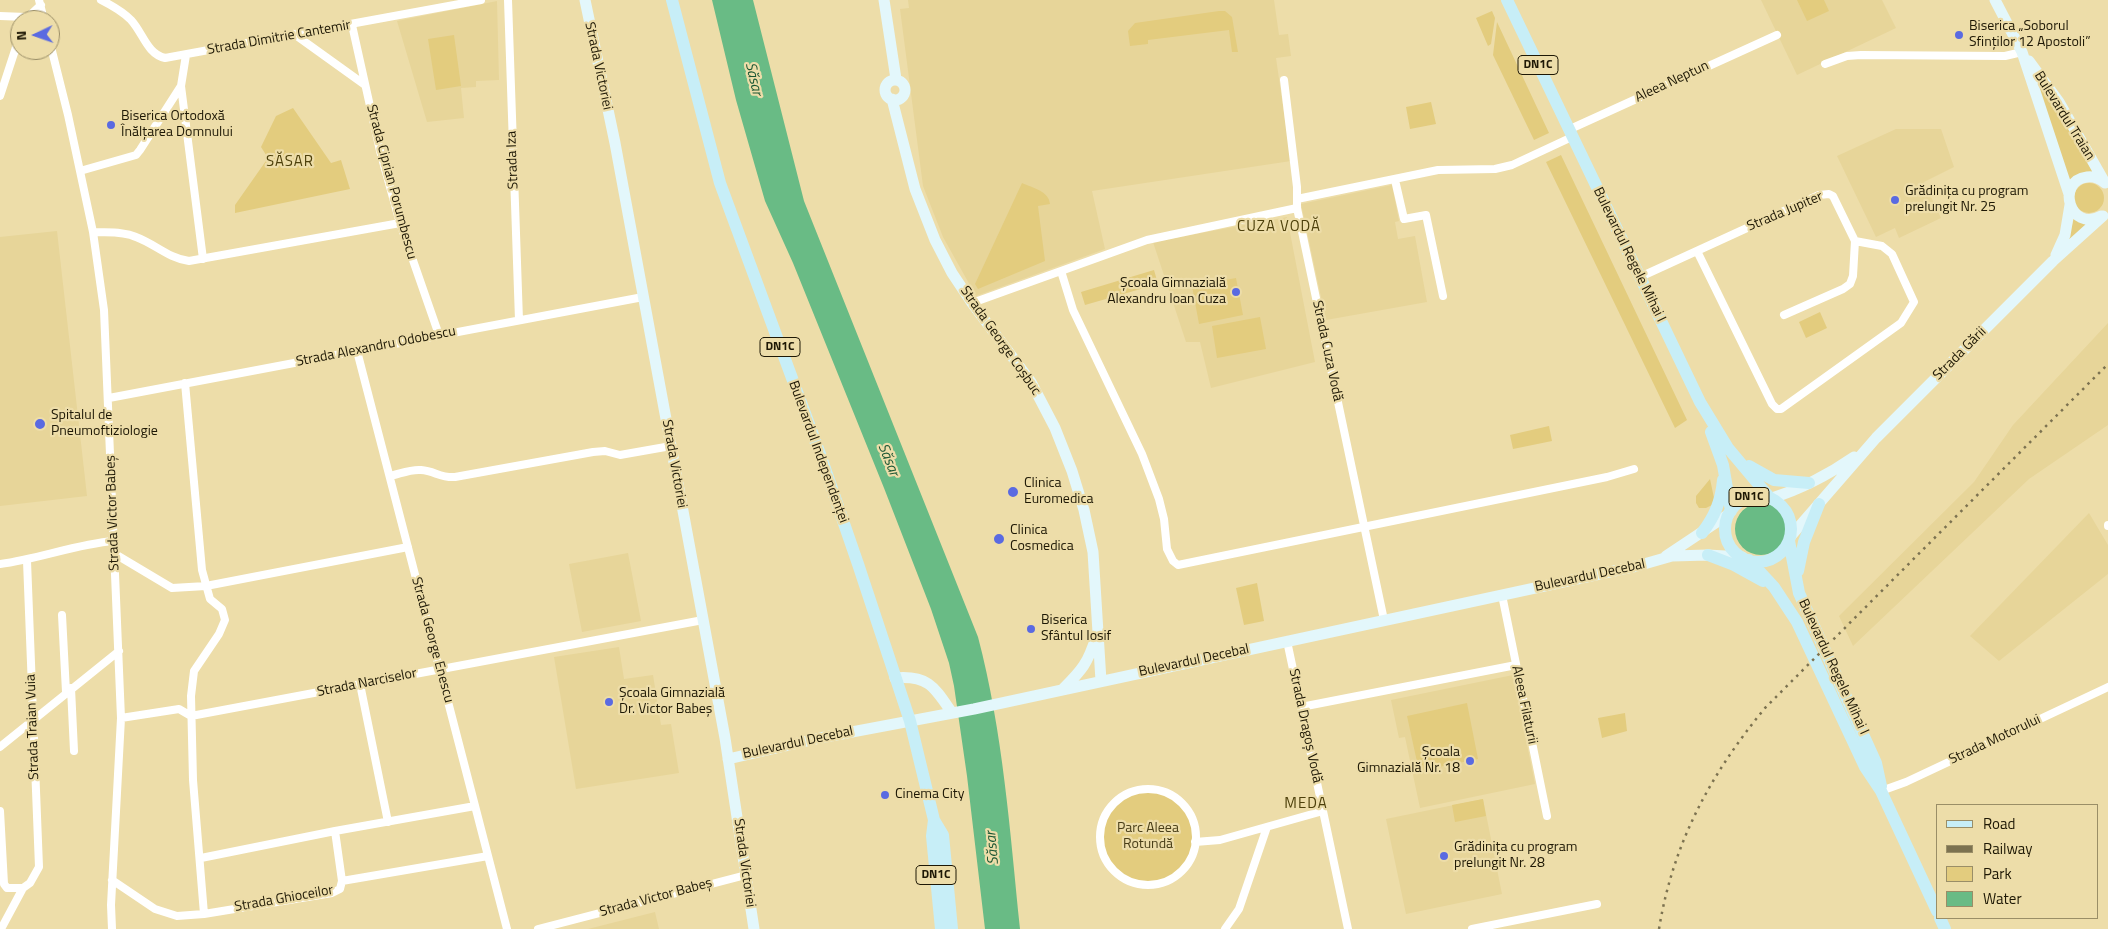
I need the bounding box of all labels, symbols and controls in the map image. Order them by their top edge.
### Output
north arrow [10,10,60,60]
street label: Strada Dimitrie Cantemir [206,17,352,59]
place label: Biserica „Soborul Sfinților 12 Apostoli” [1969,19,2090,52]
street label: Strada Victoriei [580,21,616,111]
marker: Biserica „Soborul Sfinților 12 Apostoli” [1953,29,1965,41]
text: N [10,30,31,41]
road number: DN1C [1518,56,1558,74]
street label: Aleea Neptun [1632,58,1712,106]
water label: Săsar [740,61,766,97]
street label: Bulevardul Traian [2030,69,2098,163]
street label: Strada Ciprian Porumbescu [362,103,420,261]
place label: Biserica Ortodoxă Înălțarea Domnului [121,109,233,142]
marker: Biserica Ortodoxă Înălțarea Domnului [105,119,117,131]
street label: Strada Iza [504,130,522,190]
district label: SĂSAR [265,153,315,171]
place label: Grădinița cu program prelungit Nr. 25 [1905,184,2028,216]
street label: Bulevardul Regele Mihai I [1589,185,1669,325]
street label: Strada Jupiter [1745,189,1825,235]
marker: Grădinița cu program prelungit Nr. 25 [1889,194,1901,206]
district label: CUZA VODĂ [1236,218,1322,236]
place label: Școala Gimnazială Alexandru Ioan Cuza [1107,276,1226,308]
street label: Strada George Coșbuc [956,283,1044,399]
marker: Școala Gimnazială Alexandru Ioan Cuza [1230,286,1242,298]
street label: Strada Cuza Vodă [1308,299,1346,403]
street label: Strada Alexandru Odobescu [295,323,457,371]
street label: Strada Gării [1930,324,1990,384]
road number: DN1C [760,338,800,357]
street label: Bulevardul Independenței [784,379,852,525]
place label: Spitalul de Pneumoftiziologie [51,408,158,441]
marker: Spitalul de Pneumoftiziologie [33,417,47,431]
street label: Strada Victoriei [658,419,690,509]
water label: Săsar [873,441,903,479]
street label: Strada Victor Babeș [103,455,123,571]
place label: Clinica Euromedica [1024,476,1094,508]
marker: Clinica Euromedica [1006,485,1020,499]
road number: DN1C [1729,488,1769,507]
place label: Clinica Cosmedica [1010,523,1074,556]
marker: Clinica Cosmedica [992,532,1006,546]
street label: Bulevardul Decebal [1533,556,1647,596]
street label: Strada George Enescu [407,575,457,705]
street label: Bulevardul Regele Mihai I [1794,596,1872,738]
place label: Biserica Sfântul Iosif [1041,613,1111,646]
marker: Biserica Sfântul Iosif [1025,623,1037,635]
street label: Bulevardul Decebal [1137,641,1251,681]
street label: Aleea Filaturii [1507,664,1541,746]
street label: Strada Narciselor [316,665,418,701]
street label: Strada Dragoș Vodă [1285,667,1325,785]
street label: Strada Traian Vuia [23,674,43,780]
place label: Școala Gimnazială Dr. Victor Babeș [619,686,725,719]
marker: Școala Gimnazială Dr. Victor Babeș [603,696,615,708]
street label: Strada Motorului [1947,711,2043,769]
street label: Bulevardul Decebal [741,723,855,763]
place label: Școala Gimnazială Nr. 18 [1357,745,1460,778]
marker: Școala Gimnazială Nr. 18 [1464,755,1476,767]
place label: Cinema City [895,787,964,803]
marker: Cinema City [879,789,891,801]
district label: MEDA [1284,795,1328,813]
legend [1936,804,2098,919]
text: Road [1983,812,2015,835]
street label: Strada Victoriei [729,818,759,908]
park label: Parc Aleea Rotundă [1117,821,1179,854]
water label: Săsar [983,830,1003,866]
text: Railway [1983,837,2033,860]
place label: Grădinița cu program prelungit Nr. 28 [1454,840,1577,872]
marker: Grădinița cu program prelungit Nr. 28 [1438,850,1450,862]
text: Park [1983,862,2012,885]
road number: DN1C [916,866,956,884]
street label: Strada Victor Babeș [598,875,714,921]
street label: Strada Ghioceilor [233,882,335,916]
text: Water [1983,887,2022,910]

